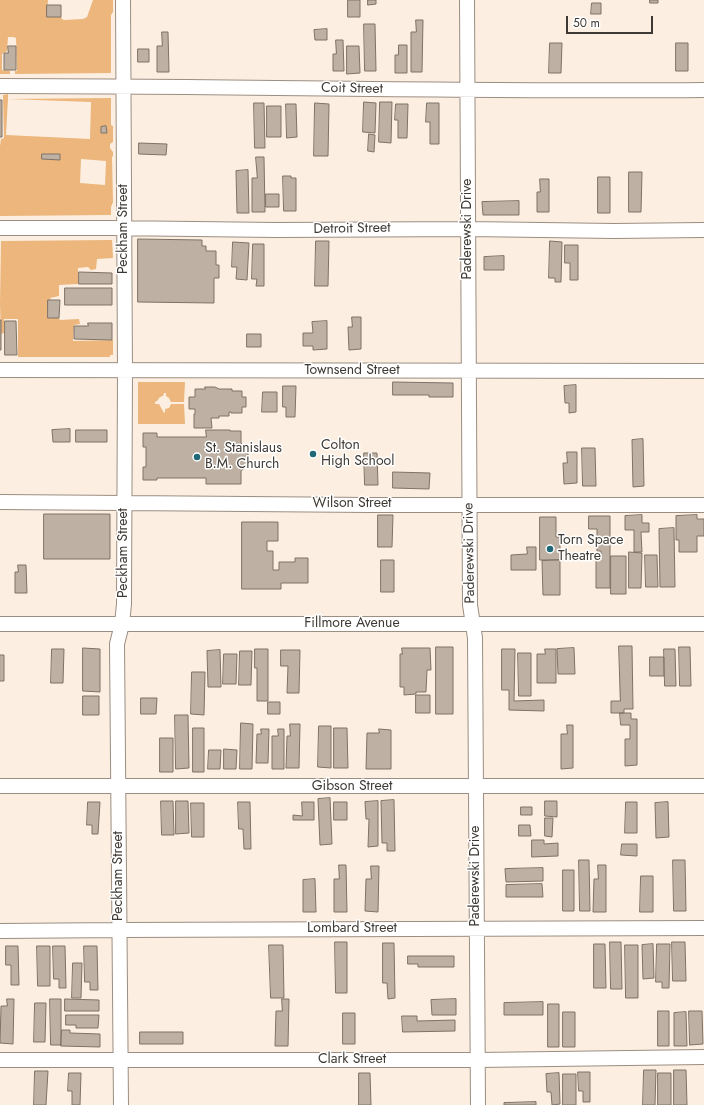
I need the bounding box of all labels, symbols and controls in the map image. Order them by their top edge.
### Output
scale bar [568,8,655,34]
text: 50 m [573,14,600,32]
street label: Coit Street [321,80,383,98]
street label: Paderewski Drive [460,178,476,280]
street label: Peckham Street [116,184,132,274]
street label: Detroit Street [313,220,391,238]
street label: Townsend Street [304,363,400,379]
place label: Colton High School [321,438,394,470]
place label: St. Stanislaus B.M. Church [205,441,282,474]
marker: Colton High School [308,449,318,459]
marker: St. Stanislaus B.M. Church [192,452,202,462]
street label: Wilson Street [313,496,391,512]
street label: Paderewski Drive [461,502,479,604]
street label: Peckham Street [116,508,132,598]
place label: Torn Space Theatre [558,533,623,566]
marker: Torn Space Theatre [545,544,555,554]
street label: Fillmore Avenue [304,616,400,632]
street label: Gibson Street [312,779,392,795]
street label: Paderewski Drive [468,825,484,927]
street label: Peckham Street [111,831,127,921]
street label: Lombard Street [307,921,397,937]
street label: Clark Street [318,1052,386,1068]

